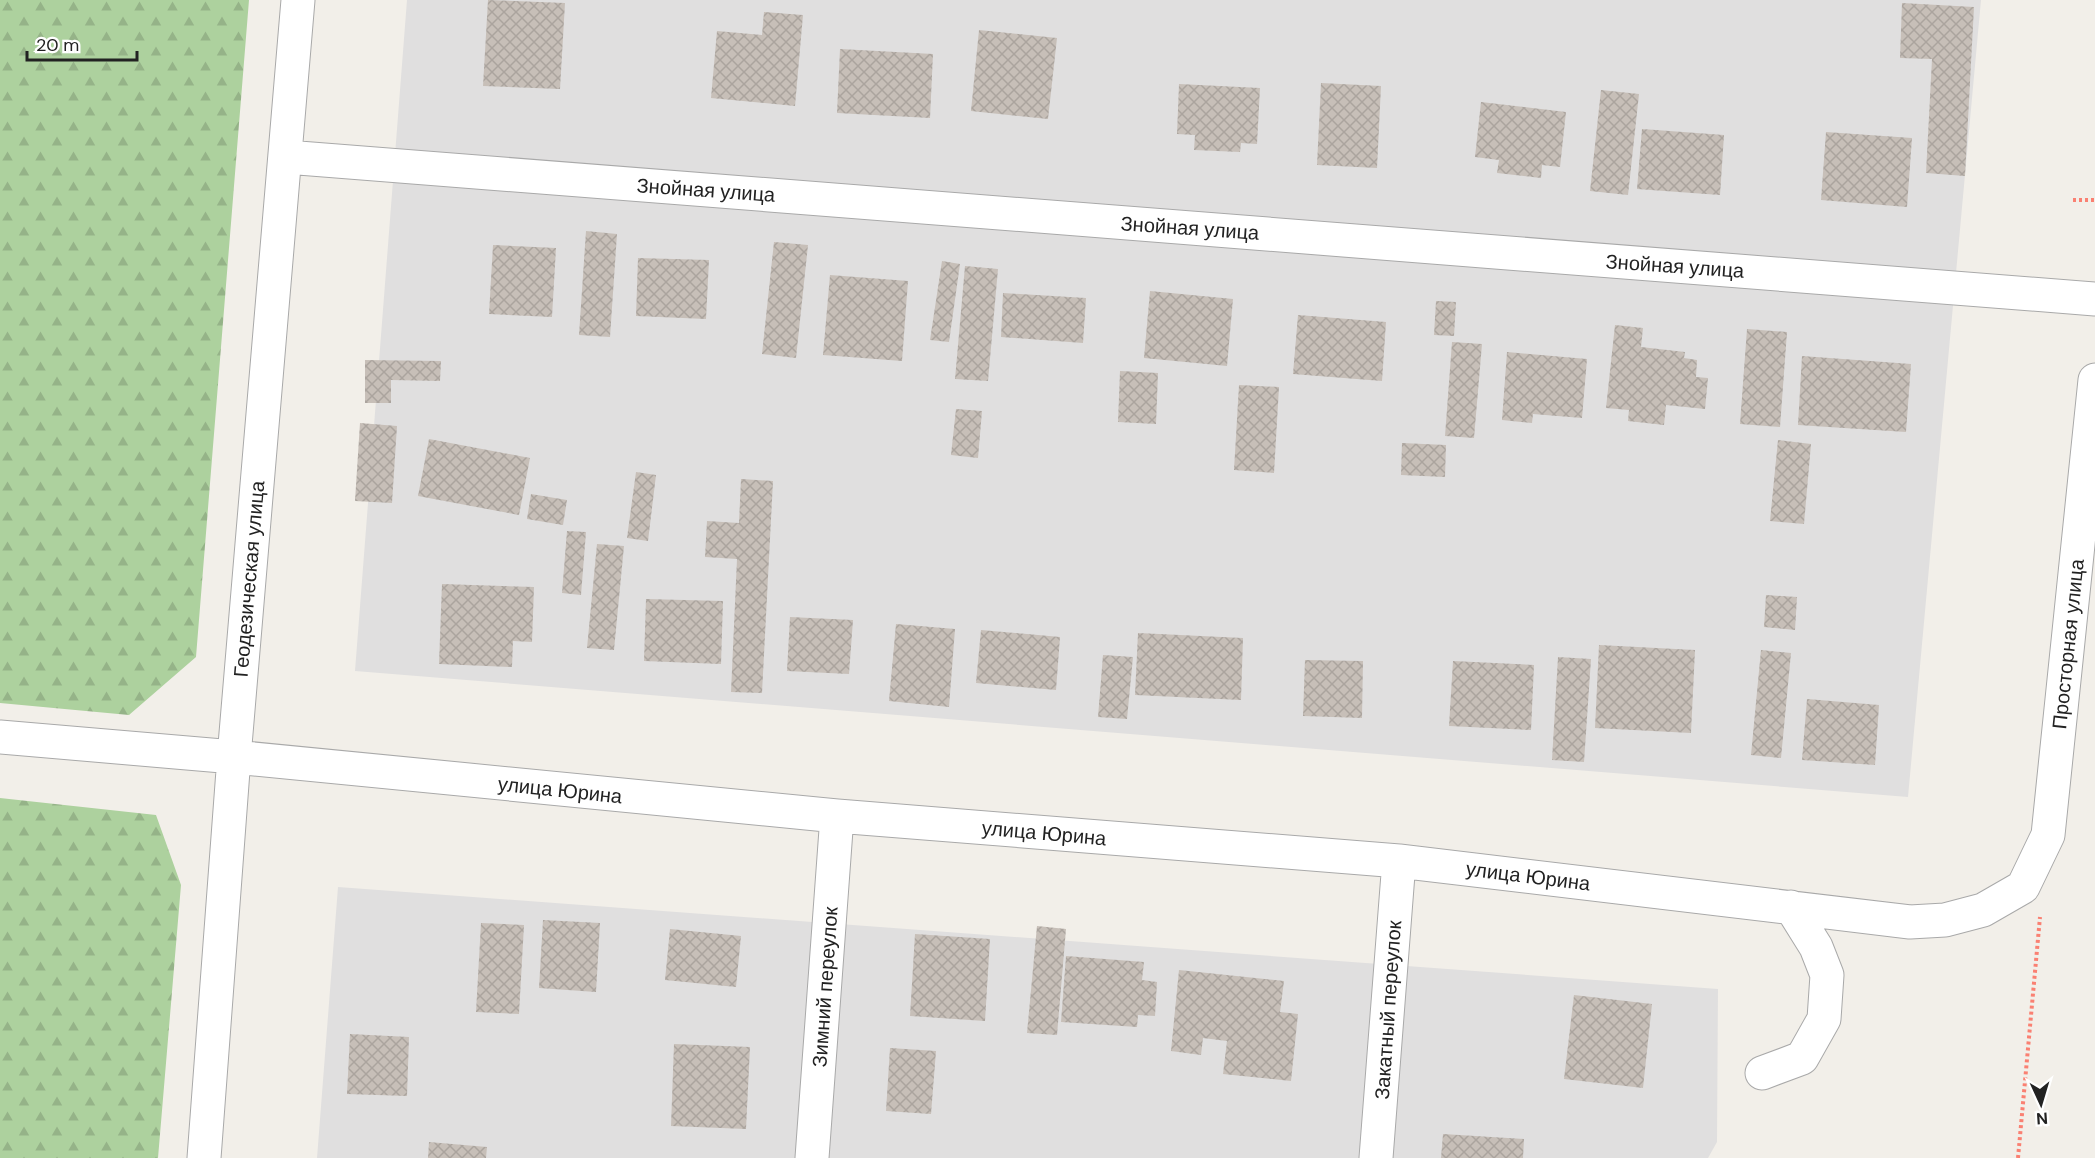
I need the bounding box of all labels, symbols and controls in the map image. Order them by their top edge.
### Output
scale bar [27,24,136,62]
text: 20 m [36,33,79,57]
street label: Знойная улица [636,172,777,208]
street label: Знойная улица [1120,210,1261,246]
street label: Знойная улица [1605,248,1746,284]
street label: Геодезическая улица [227,479,271,678]
street label: Просторная улица [2046,557,2090,730]
street label: улица Юрина [496,771,624,810]
street label: улица Юрина [981,815,1108,851]
street label: улица Юрина [1464,855,1592,897]
street label: Зимний переулок [806,906,844,1068]
street label: Закатный переулок [1369,919,1407,1100]
north arrow [2011,1074,2071,1134]
text: N [2035,1108,2049,1129]

